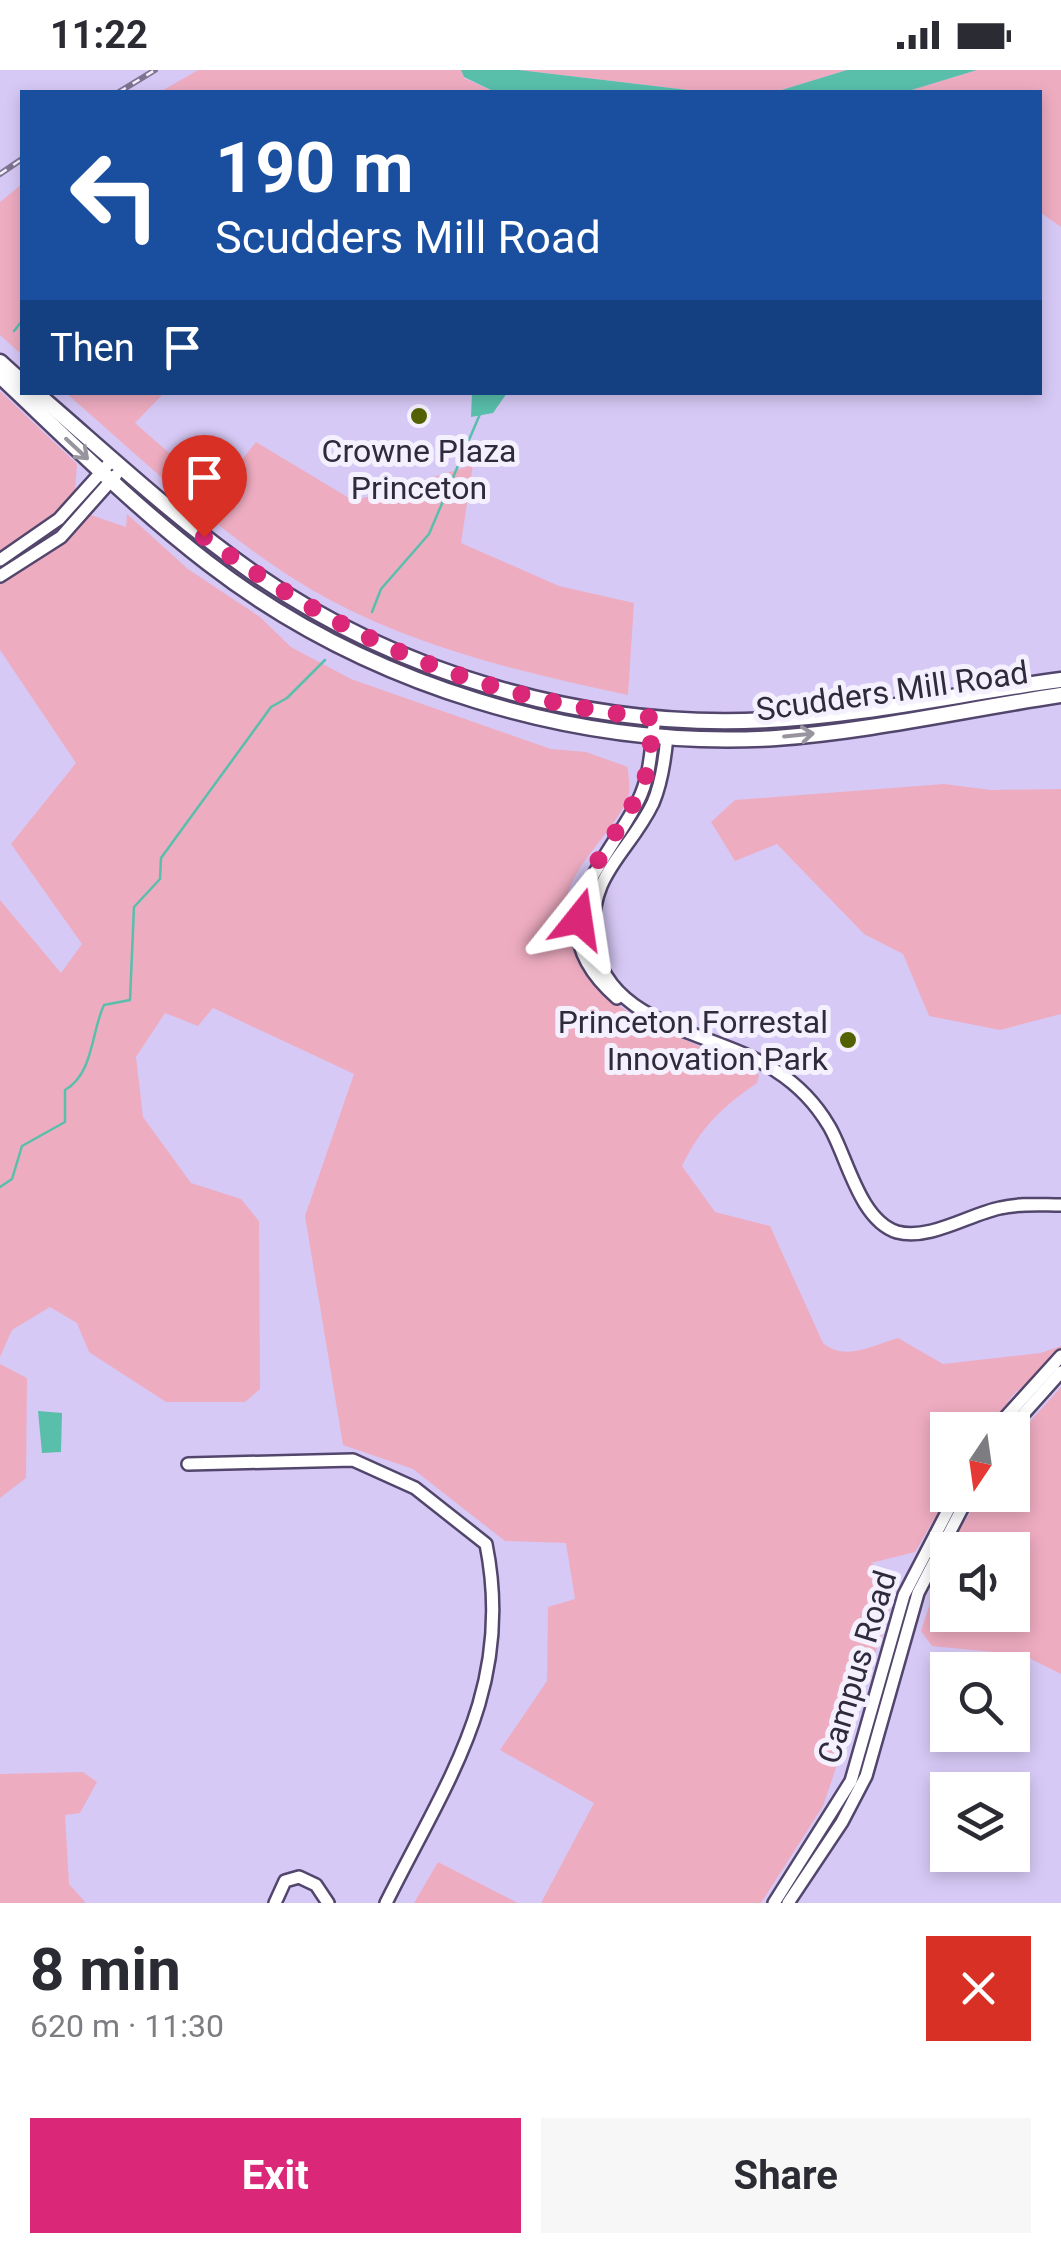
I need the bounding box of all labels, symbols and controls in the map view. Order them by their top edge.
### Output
text: 11:22 [50,13,148,57]
text: 190 m [215,127,414,209]
icon: left [50,130,180,260]
text: Scudders Mill Road [215,211,601,264]
icon: arrive [155,320,210,375]
text: Then [50,326,135,370]
marker: Crowne Plaza Princeton [408,405,430,427]
place label: Crowne Plaza Princeton [322,432,516,507]
pin [162,435,247,538]
one-way arrow [64,437,88,461]
icon: arrive [177,450,232,505]
street label: Scudders Mill Road [753,653,1031,729]
one-way arrow [783,726,815,745]
position arrow [527,867,631,971]
place label: Princeton Forrestal Innovation Park [558,1003,829,1078]
marker: Princeton Forrestal Innovation Park [837,1029,859,1051]
north arrow [930,1412,1030,1512]
map controls [930,1412,1030,1872]
button: sound [930,1532,1030,1632]
street label: Campus Road [810,1566,904,1768]
button: search [930,1652,1030,1752]
button: layers [930,1772,1030,1872]
text: 8 min [30,1934,181,2005]
button: close [926,1936,1031,2041]
text: 620 m · 11:30 [30,2007,224,2045]
button: Exit [30,2118,521,2233]
button: Share [541,2118,1031,2233]

